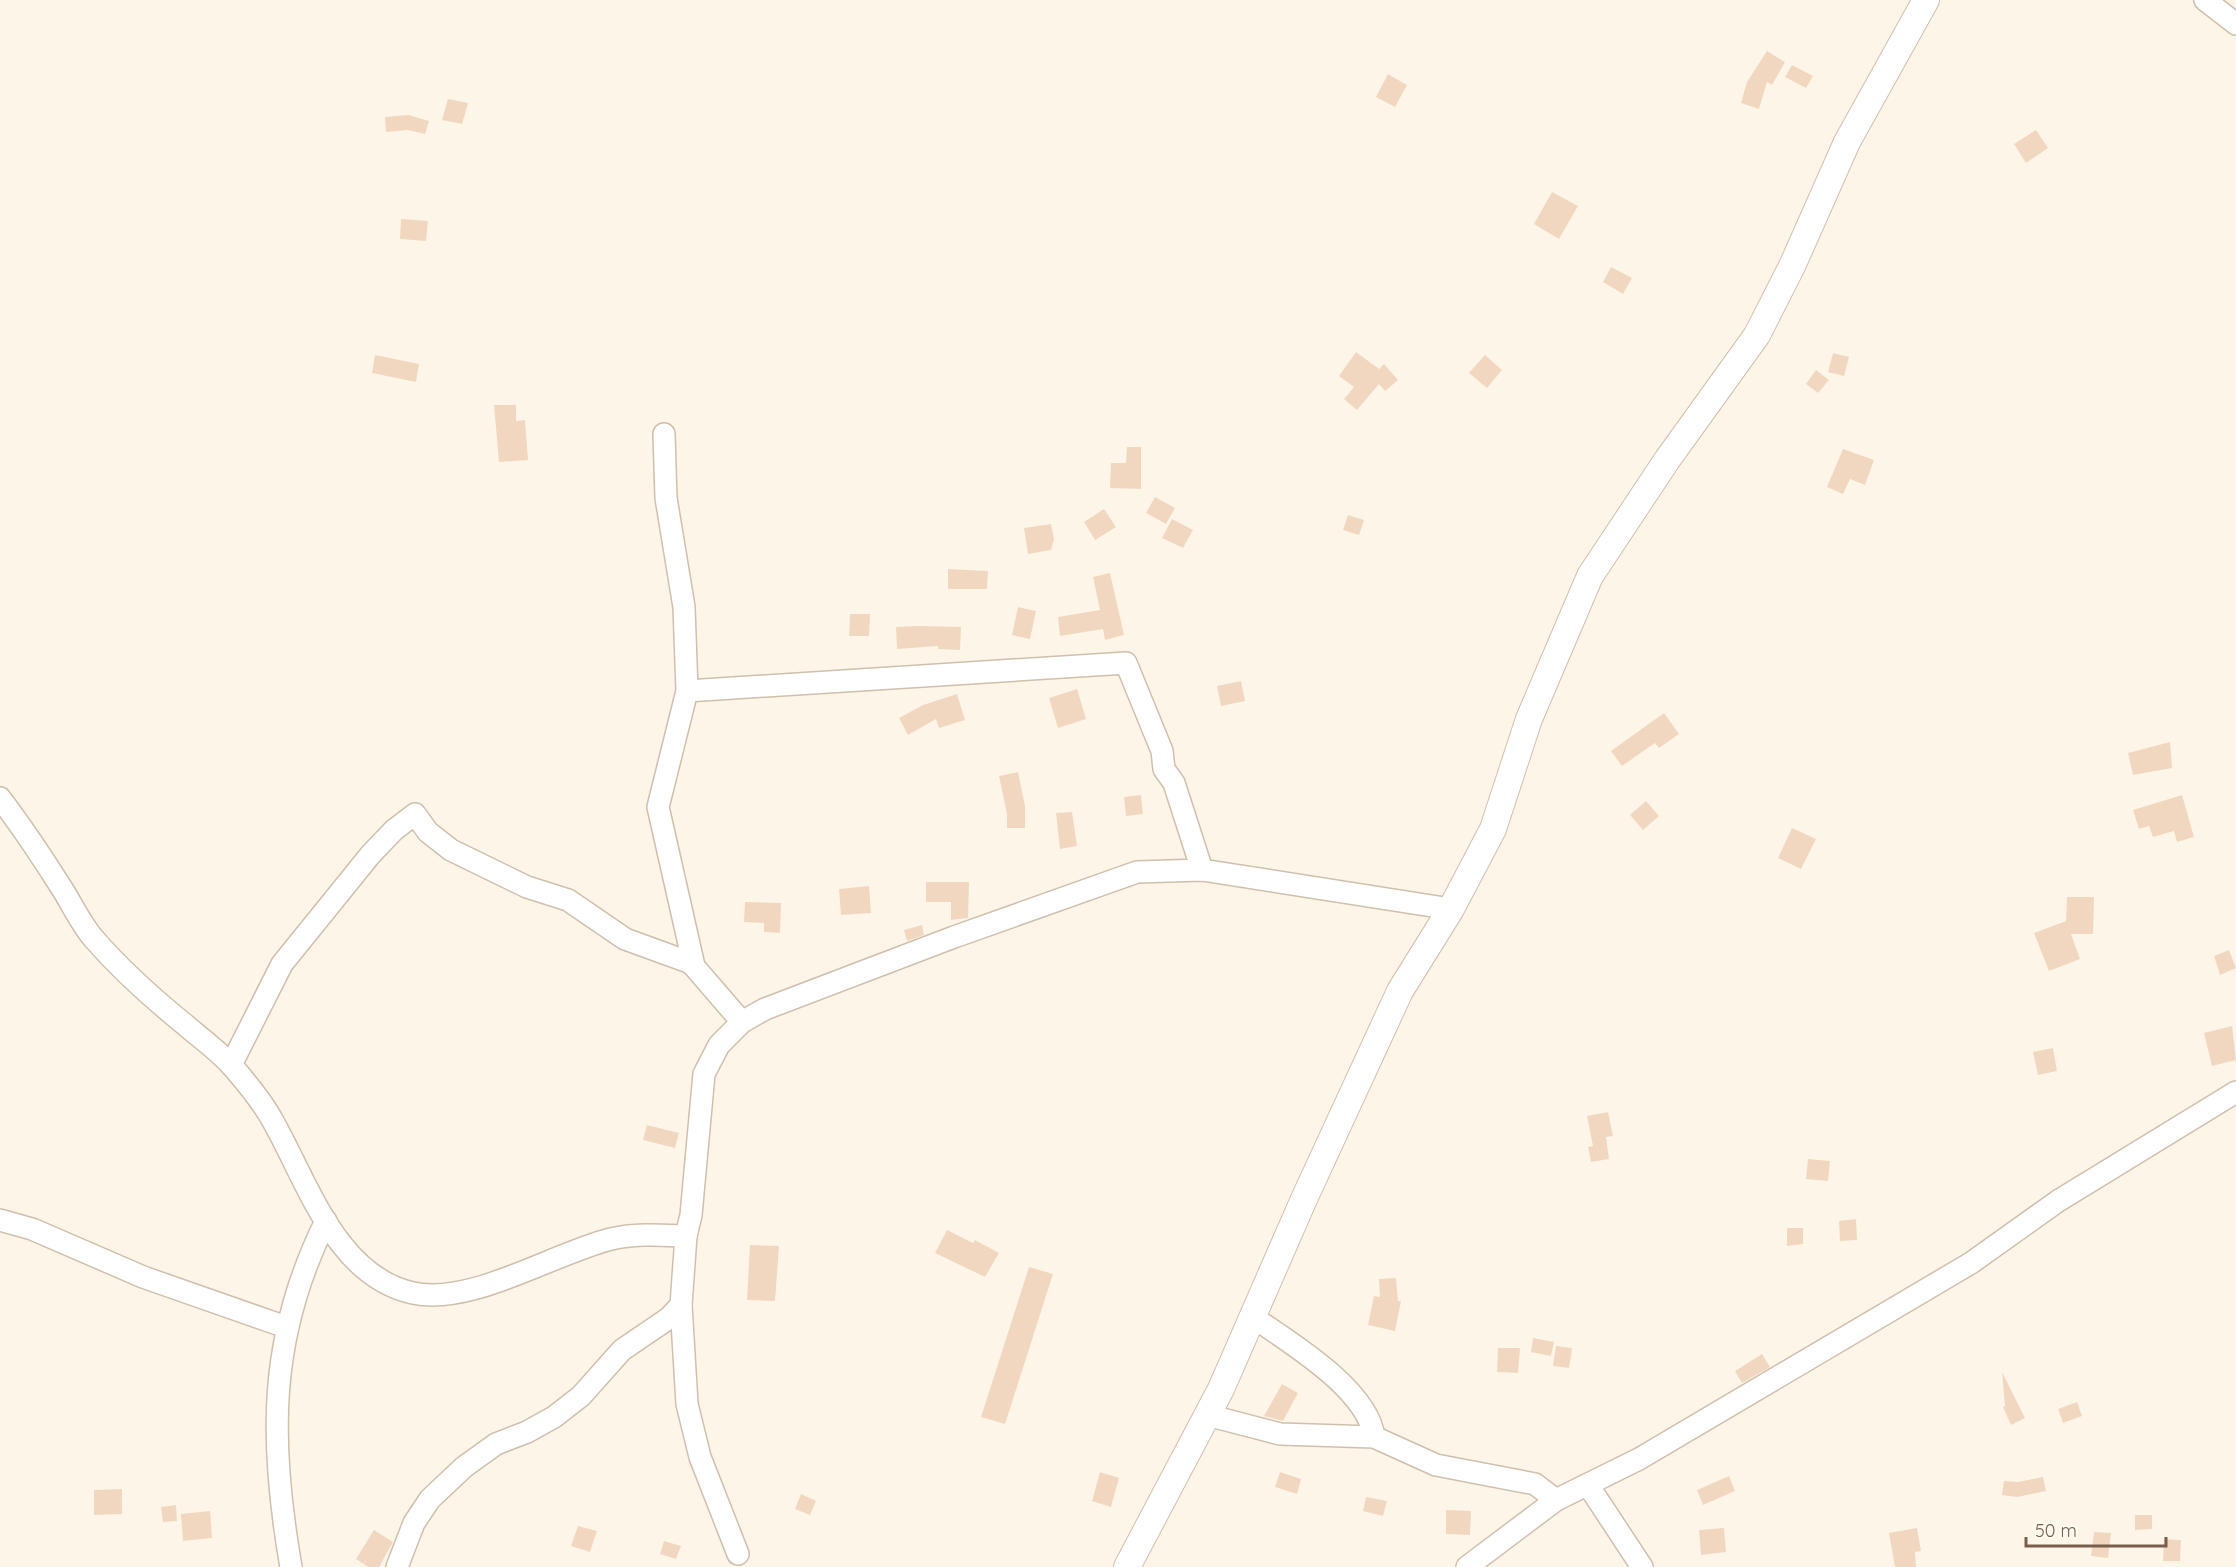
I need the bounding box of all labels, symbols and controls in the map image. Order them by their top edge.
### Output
scale bar [2026,1510,2166,1548]
text: 50 m [2035,1519,2077,1542]

